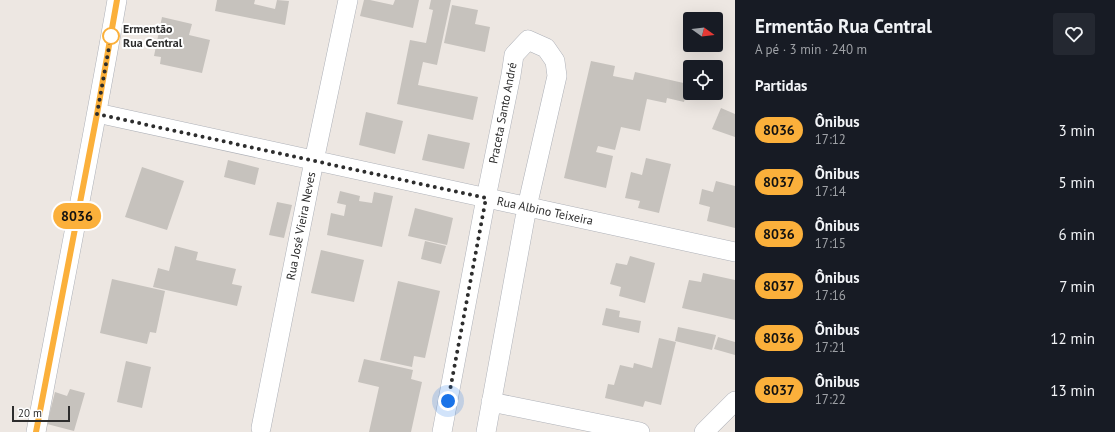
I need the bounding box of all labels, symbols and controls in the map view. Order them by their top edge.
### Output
north arrow [683,12,723,52]
map controls [683,12,723,100]
button: heart [1053,13,1095,55]
text: Ermentão Rua Central [755,14,932,38]
place label: Ermentão Rua Central [123,21,183,50]
marker: Ermentão Rua Central [102,27,120,45]
text: A pé · 3 min · 240 m [755,41,867,58]
button: locate [683,60,723,100]
street label: Praceta Santo André [485,61,520,165]
text: Partidas [755,76,807,95]
text: Ônibus [815,112,859,131]
text: 8036 [763,121,795,139]
text: 3 min [1058,121,1095,140]
text: 17:12 [815,131,846,148]
text: Ônibus [815,164,859,183]
street label: Rua José Vieira Neves [283,171,318,281]
text: 8037 [763,173,795,191]
text: 5 min [1058,173,1095,192]
text: 17:14 [815,183,846,200]
street label: Rua Albino Teixeira [496,193,595,228]
line badge: 8036 [49,203,105,229]
text: 8036 [61,207,93,225]
text: Ônibus [815,216,859,235]
text: 8036 [763,225,795,243]
text: 6 min [1058,225,1095,244]
text: 17:15 [815,235,846,252]
text: Ônibus [815,268,859,287]
text: 8037 [763,277,795,295]
text: 7 min [1059,277,1095,296]
text: 17:16 [815,287,846,304]
text: Ônibus [815,320,859,339]
text: 8036 [763,329,795,347]
text: 12 min [1050,329,1095,348]
text: 17:21 [815,339,846,356]
text: Ônibus [815,372,859,391]
text: 8037 [763,381,795,399]
text: 13 min [1050,381,1095,400]
your location [438,391,458,411]
text: 17:22 [815,391,846,408]
scale bar [12,404,70,423]
text: 20 m [18,406,42,420]

